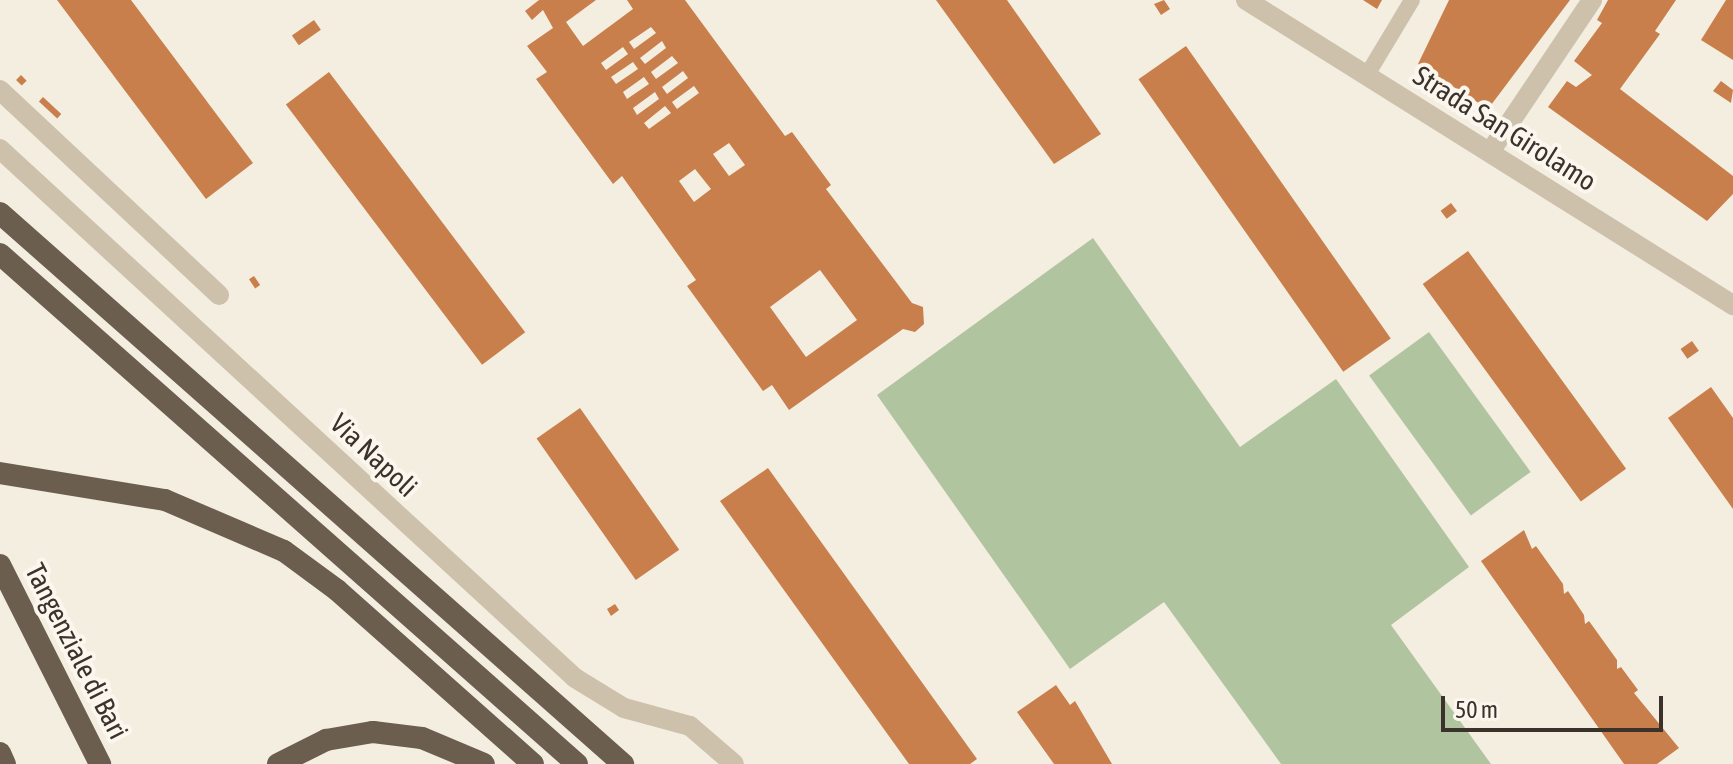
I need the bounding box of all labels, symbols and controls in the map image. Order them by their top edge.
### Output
street label: Strada San Girolamo [1407,58,1603,198]
street label: Via Napoli [323,406,425,504]
street label: Tangenziale di Bari [18,558,136,744]
scale bar [1445,680,1667,730]
text: 50 m [1455,696,1498,723]

